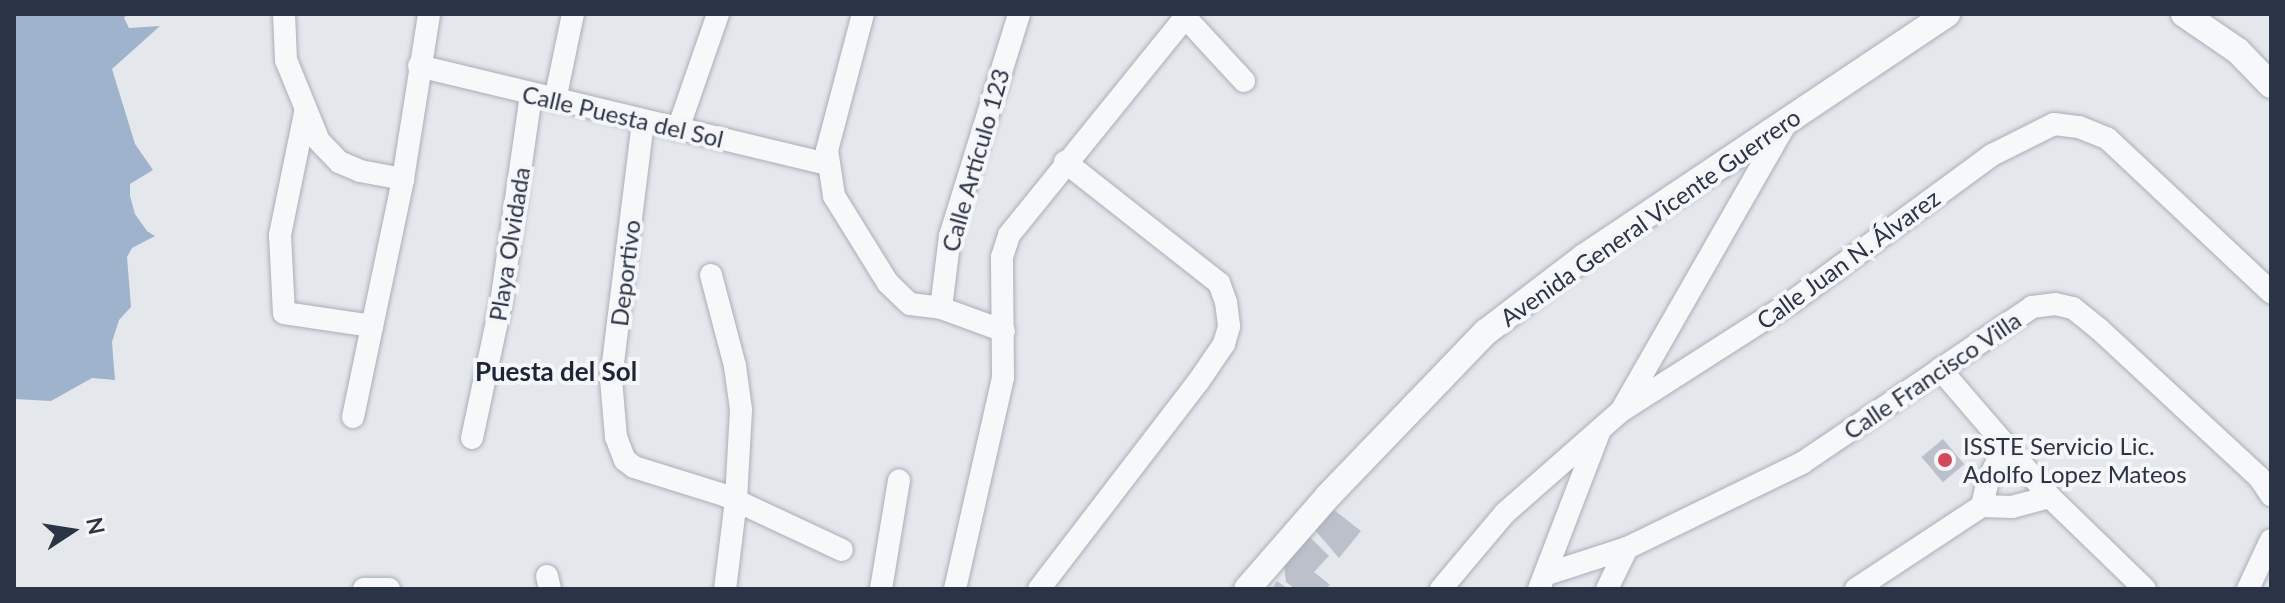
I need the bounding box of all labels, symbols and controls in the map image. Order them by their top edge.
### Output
street label: Calle Artículo 123 [935,65,1015,255]
street label: Calle Puesta del Sol [520,79,726,153]
street label: Avenida General Vicente Guerrero [1494,102,1806,332]
street label: Playa Olvidada [483,165,535,323]
street label: Calle Juan N. Álvarez [1750,183,1946,335]
street label: Deportivo [604,218,646,328]
street label: Calle Francisco Villa [1838,305,2026,445]
district label: Puesta del Sol [475,356,637,388]
place label: ISSTE Servicio Lic. Adolfo Lopez Mateos [1963,432,2187,488]
marker: ISSTE Servicio Lic. Adolfo Lopez Mateos [1934,449,1956,471]
north arrow [32,491,112,571]
text: N [81,515,111,537]

